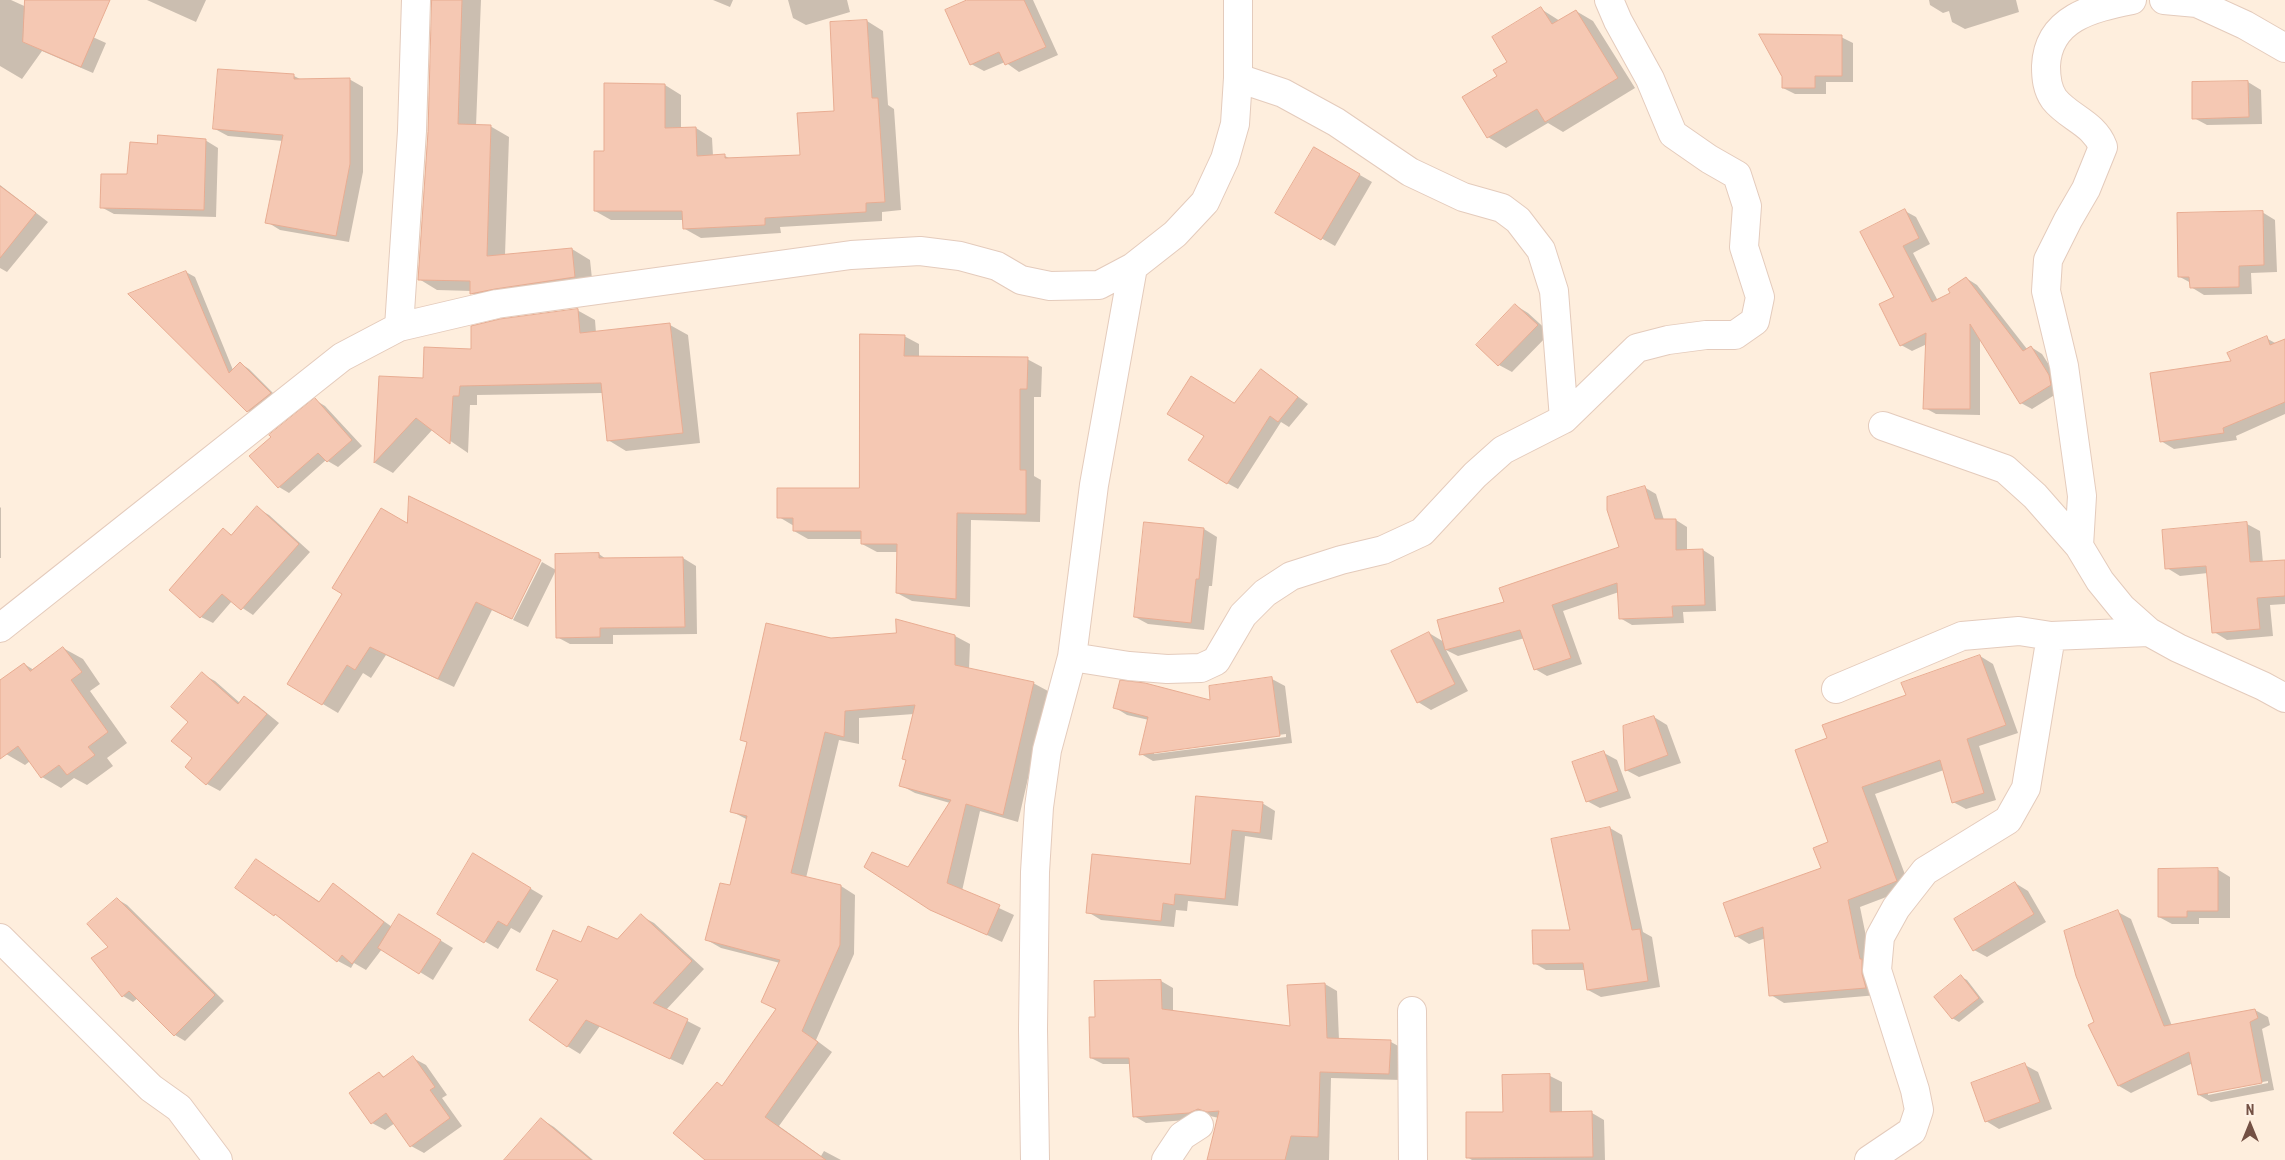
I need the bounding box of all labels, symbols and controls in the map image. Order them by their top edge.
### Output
north arrow [2225,1100,2275,1150]
text: N [2246,1102,2254,1118]

